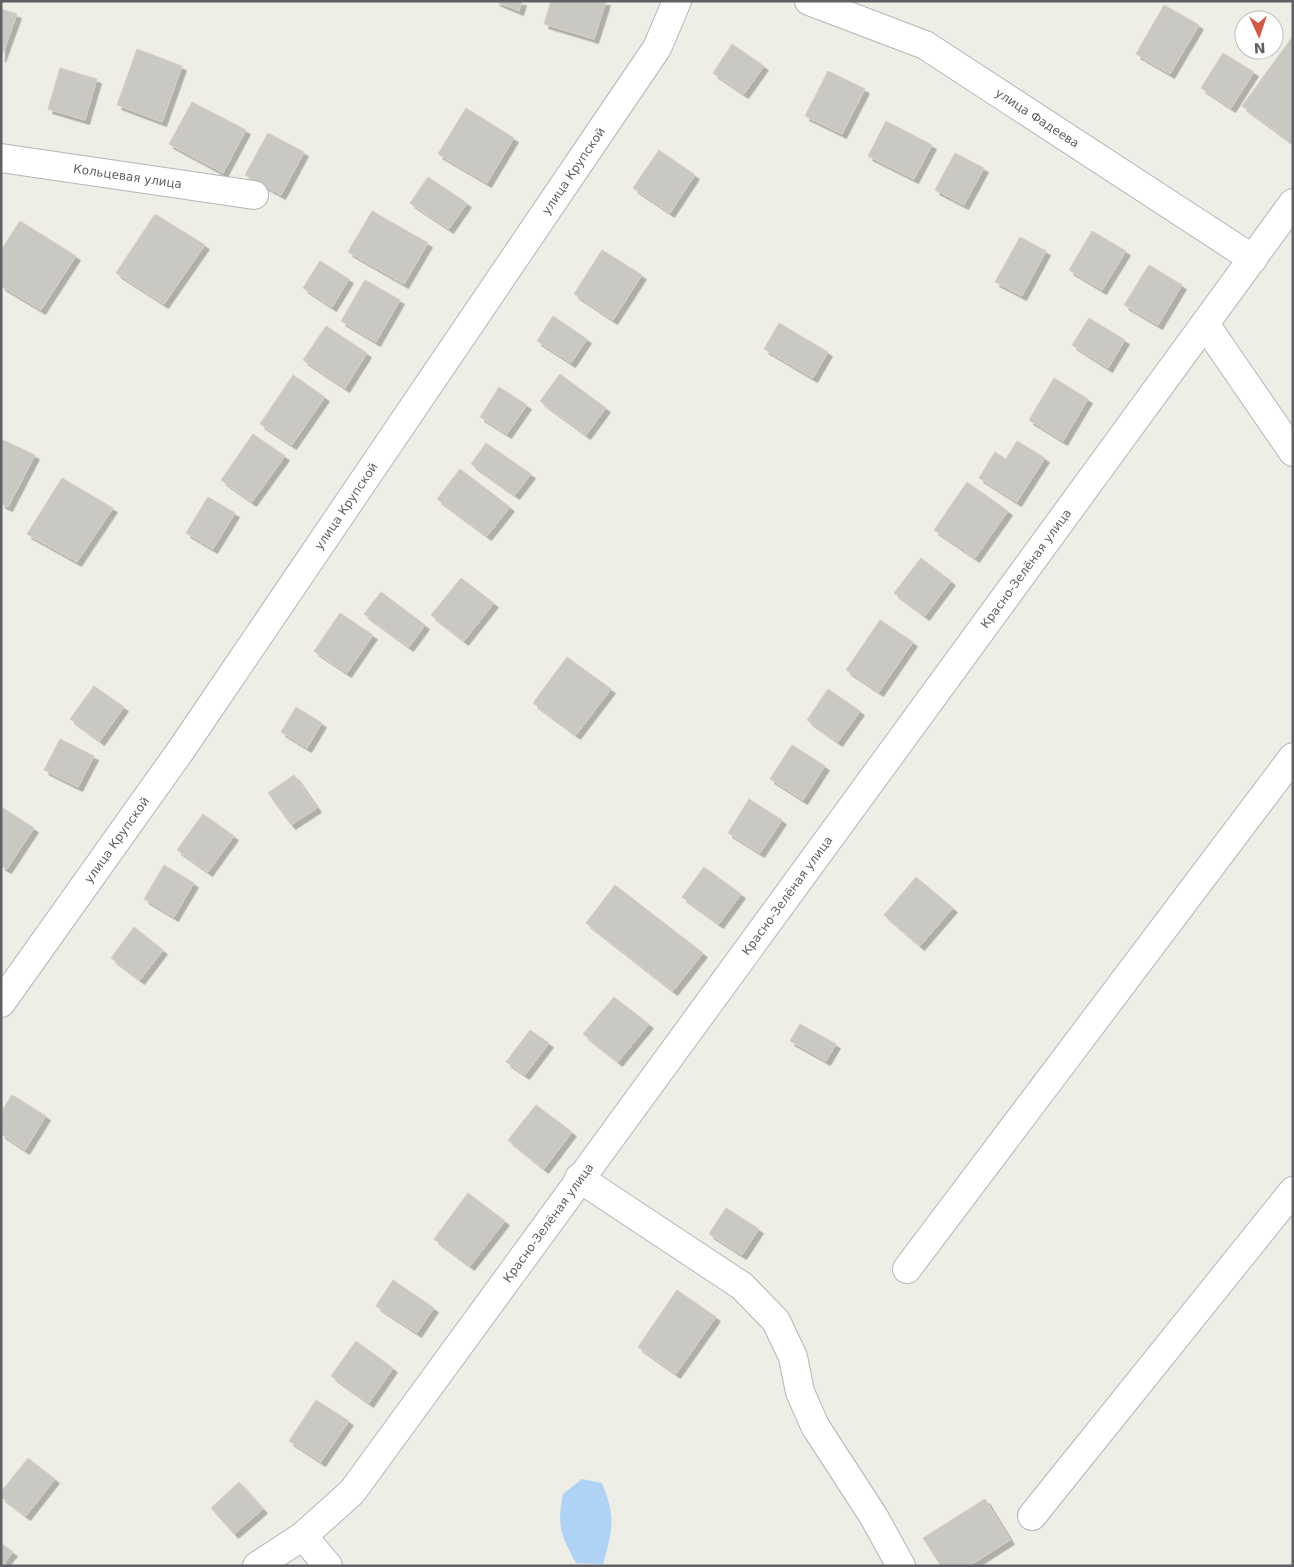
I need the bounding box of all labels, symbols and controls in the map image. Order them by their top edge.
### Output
north arrow [1234,10,1284,60]
text: N [1253,40,1266,56]
street label: улица Фадеева [993,86,1082,151]
street label: улица Крупской [539,125,608,217]
street label: Кольцевая улица [72,162,183,191]
street label: улица Крупской [312,460,381,552]
street label: Красно-Зелёная улица [978,506,1074,631]
street label: улица Крупской [82,794,152,886]
street label: Красно-Зелёная улица [739,833,835,958]
street label: Красно-Зелёная улица [500,1160,597,1285]

